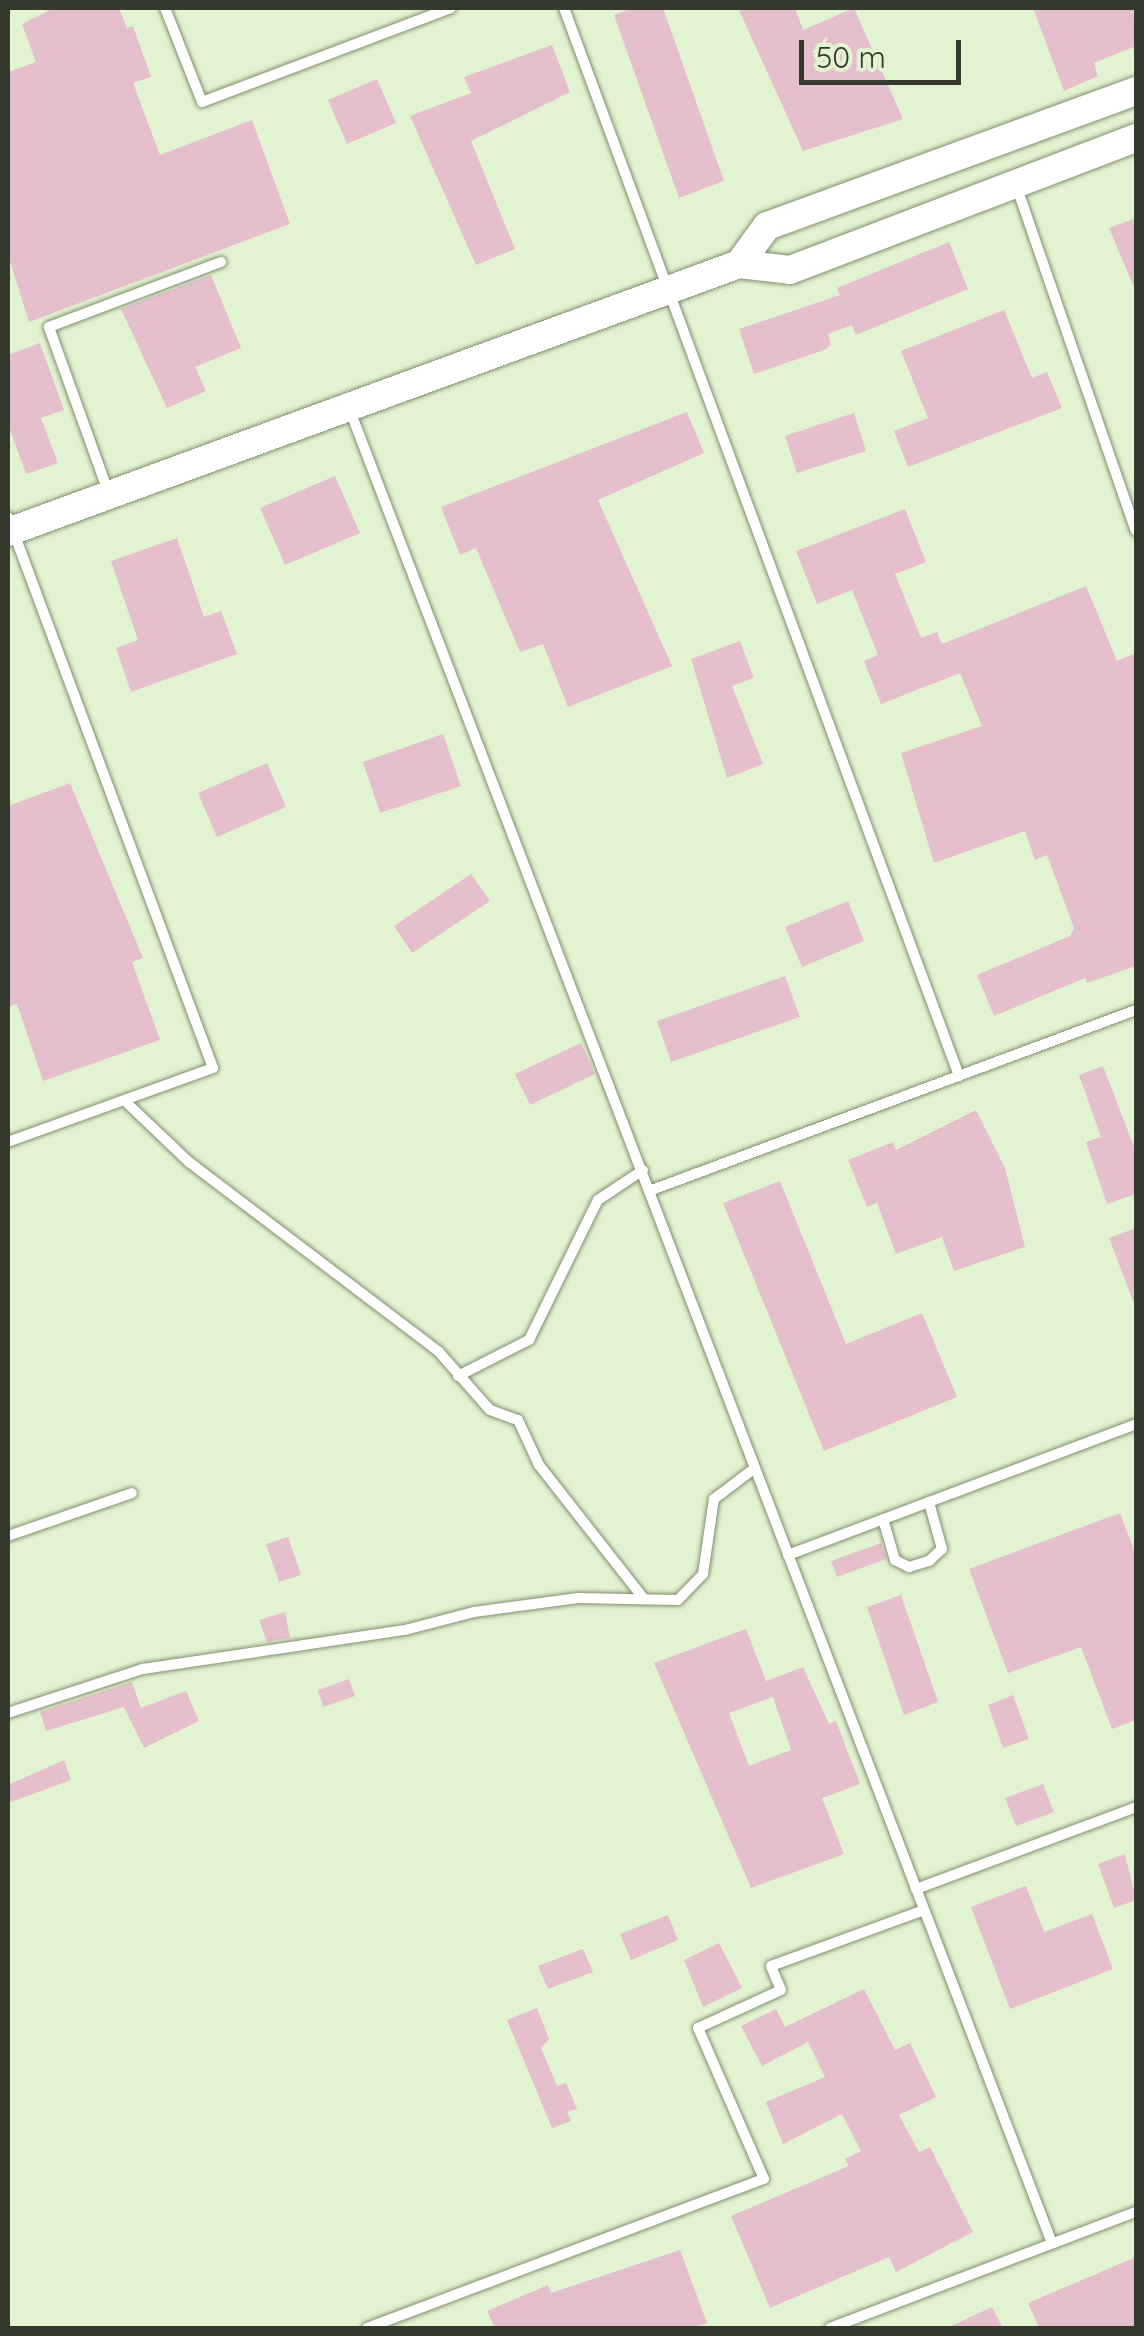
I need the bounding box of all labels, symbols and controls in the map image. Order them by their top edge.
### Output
scale bar [804,20,966,82]
text: 50 m [816,38,886,76]

